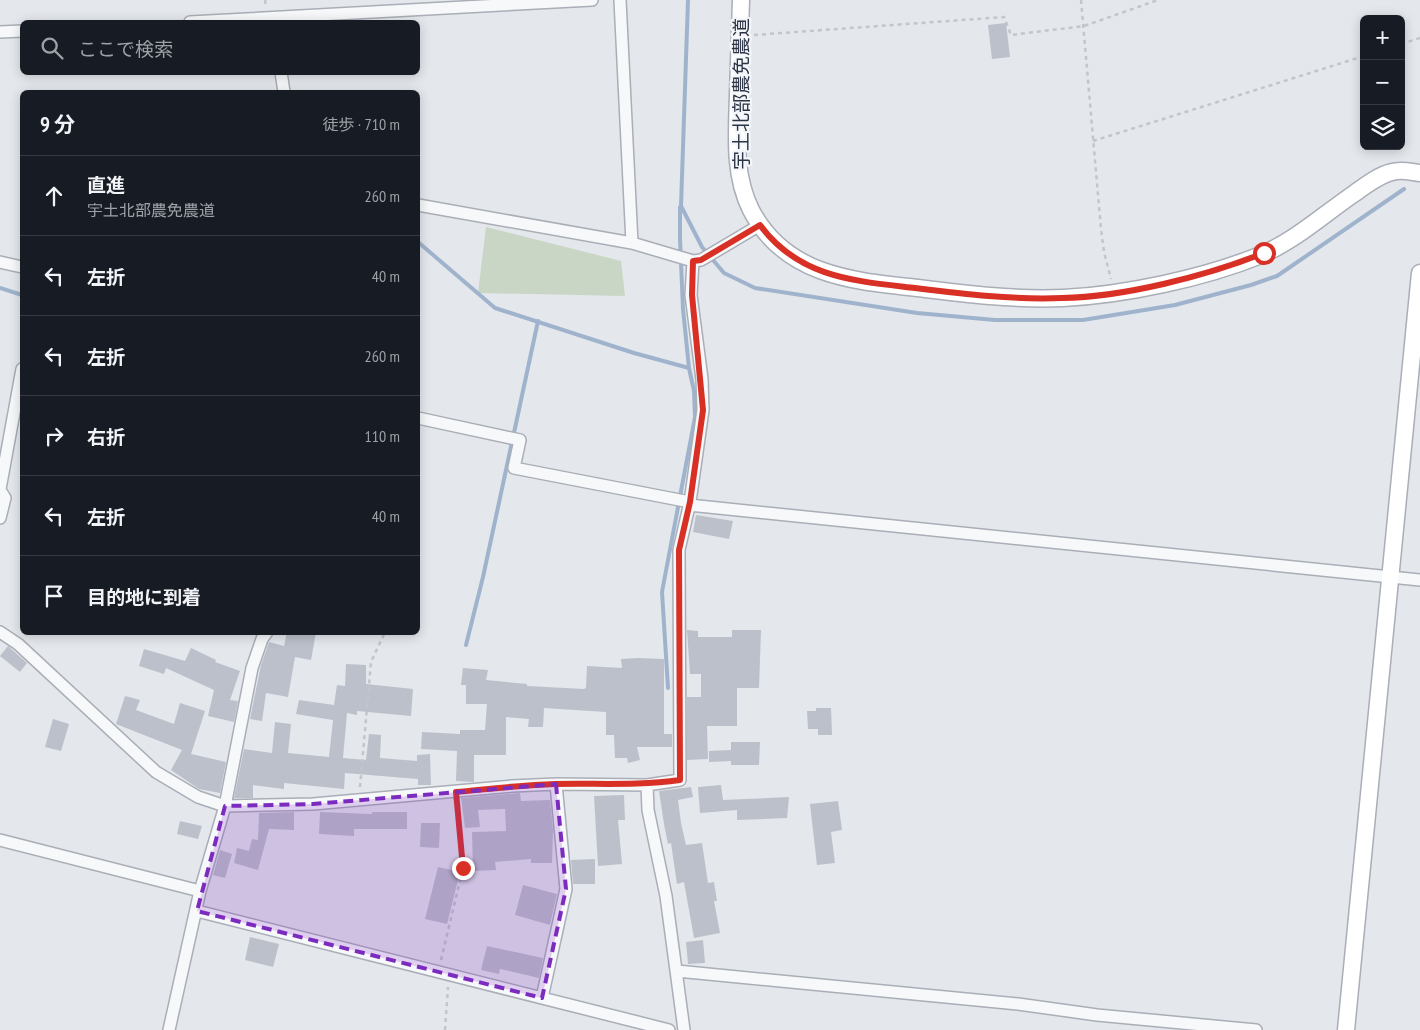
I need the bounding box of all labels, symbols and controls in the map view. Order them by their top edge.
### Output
map controls [1360,15,1405,150]
button: + [1360,15,1405,60]
street label: 宇土北部農免農道 [729,18,753,170]
search box [20,20,420,75]
icon: search [38,34,66,62]
text: ここで検索 [78,37,173,61]
button: − [1360,60,1405,105]
button: layers [1360,105,1405,150]
text: 9 分 [40,111,75,138]
text: 徒歩 · 710 m [322,114,400,134]
text: 直進 [87,173,125,197]
icon: ahead [40,182,68,210]
text: 260 m [365,186,400,206]
text: 宇土北部農免農道 [87,200,215,220]
route start [1253,242,1276,265]
icon: left [40,262,68,290]
text: 左折 [87,265,125,289]
text: 40 m [372,266,400,286]
icon: left [40,342,68,370]
text: 左折 [87,345,125,369]
text: 260 m [365,346,400,366]
icon: right [40,422,68,450]
text: 右折 [87,425,125,449]
text: 110 m [365,426,400,446]
icon: left [40,502,68,530]
text: 左折 [87,505,125,529]
text: 40 m [372,506,400,526]
icon: arrive [40,582,68,610]
text: 目的地に到着 [87,585,201,609]
route end [452,857,475,880]

